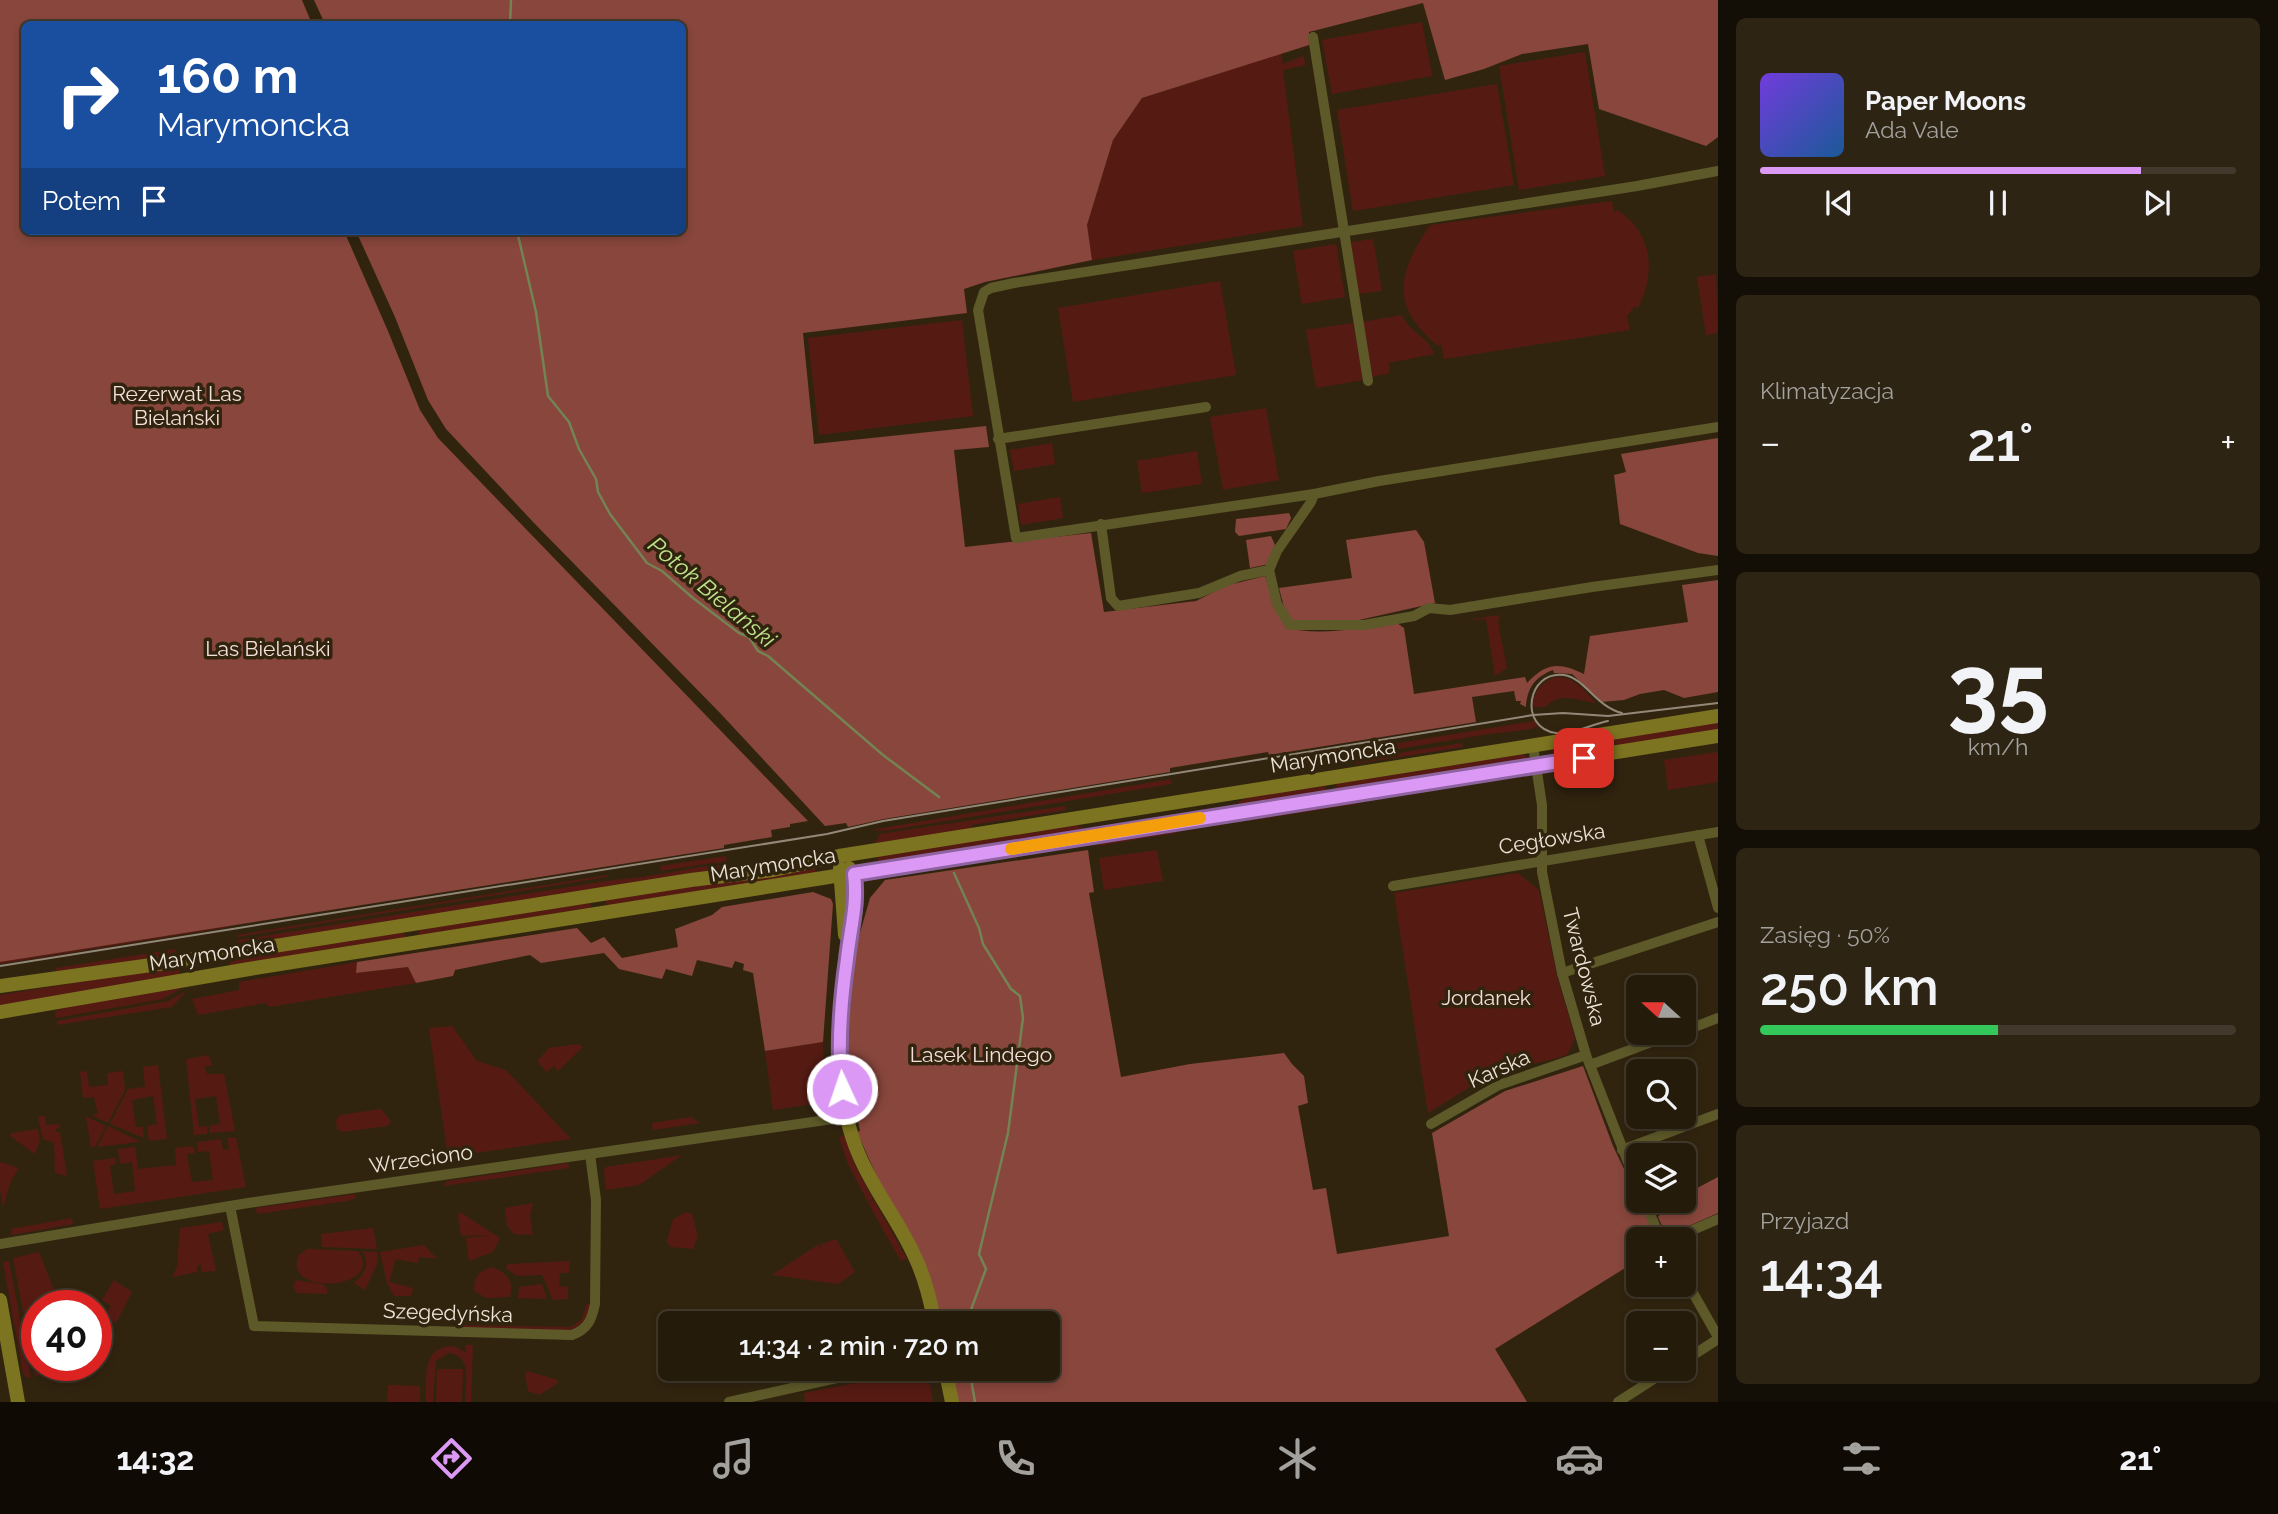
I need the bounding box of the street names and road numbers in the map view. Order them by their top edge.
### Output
street label: Marymoncka [1268,733,1397,778]
street label: Cegłowska [1497,818,1607,859]
street label: Marymoncka [708,842,837,887]
street label: Twardowska [1558,905,1611,1029]
street label: Marymoncka [147,931,276,976]
street label: Karska [1464,1044,1534,1093]
street label: Wrzeciono [368,1139,474,1178]
street label: Szegedyńska [383,1298,513,1327]

